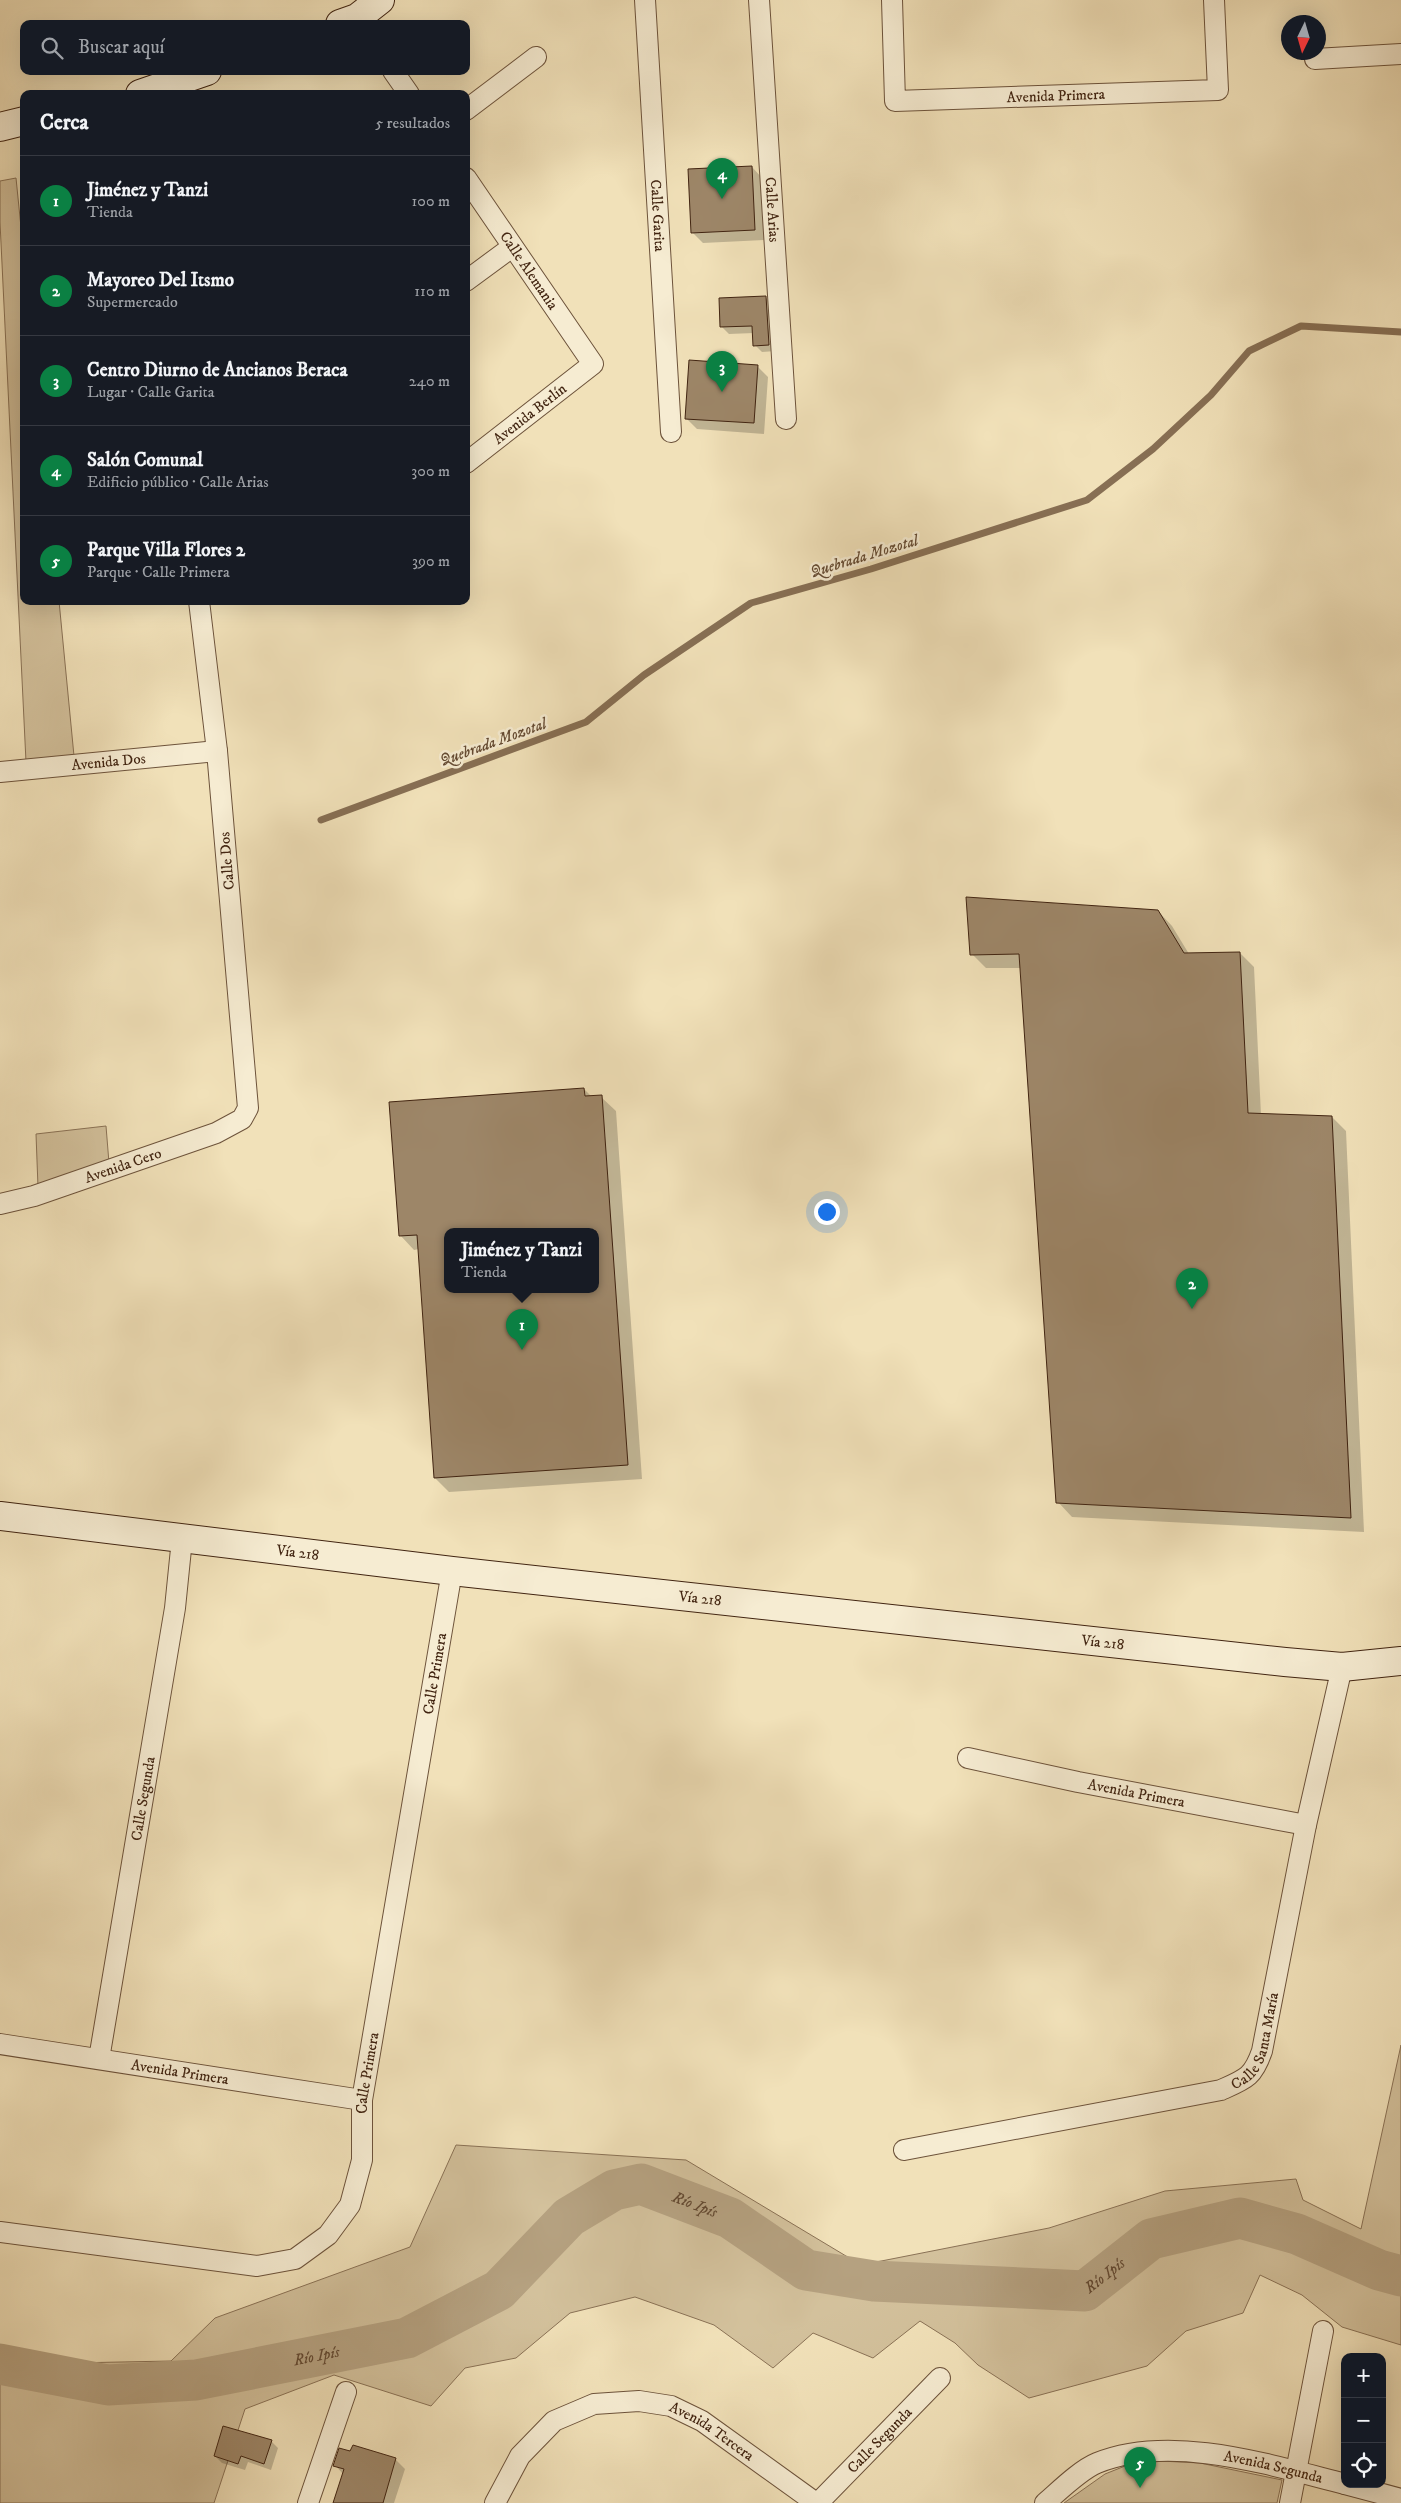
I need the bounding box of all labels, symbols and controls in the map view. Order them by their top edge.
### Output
north arrow [1281,15,1326,60]
search box [20,20,470,75]
icon: search [38,34,66,62]
text: Buscar aquí [78,36,164,59]
street label: Avenida Primera [1006,84,1106,107]
text: Cerca [40,110,88,136]
text: 5 resultados [375,113,450,133]
pin: 4 [706,158,738,199]
street label: Calle Arias [761,176,784,243]
text: Jiménez y Tanzi [87,179,208,202]
street label: Calle Garita [646,179,670,253]
text: 1 [53,191,59,211]
text: 100 m [412,191,450,211]
text: Tienda [87,202,133,222]
street label: Calle Alemania [496,228,563,314]
text: Mayoreo Del Itsmo [87,269,234,292]
text: 2 [52,281,60,301]
text: 110 m [414,281,450,301]
text: Supermercado [87,292,178,312]
pin: 3 [706,351,738,392]
text: Centro Diurno de Ancianos Beraca [87,359,348,382]
text: 3 [53,371,59,391]
text: 240 m [409,371,450,391]
street label: Avenida Berlín [489,379,571,449]
text: Lugar · Calle Garita [87,382,214,402]
text: Salón Comunal [87,449,203,472]
text: 4 [51,461,61,481]
text: 300 m [411,461,450,481]
text: Edificio público · Calle Arias [87,472,269,492]
water label: Quebrada Mozotal [808,530,922,582]
text: Parque Villa Flores 2 [87,539,245,562]
text: 5 [52,551,60,571]
text: 390 m [412,551,450,571]
text: Parque · Calle Primera [87,562,230,582]
water label: Quebrada Mozotal [437,713,551,771]
street label: Avenida Dos [71,748,146,775]
street label: Calle Dos [215,831,239,891]
street label: Avenida Cero [82,1143,164,1187]
your location [814,1199,840,1225]
popup [444,1228,599,1293]
text: Jiménez y Tanzi [461,1239,582,1262]
text: Tienda [461,1262,507,1282]
pin: 2 [1176,1268,1208,1309]
pin: 1 [506,1309,538,1350]
street label: Vía 218 [274,1540,320,1564]
street label: Vía 218 [677,1586,723,1610]
street label: Vía 218 [1079,1630,1125,1654]
street label: Calle Primera [418,1631,451,1716]
street label: Calle Segunda [126,1755,159,1842]
street label: Avenida Primera [1086,1775,1187,1812]
street label: Calle Santa María [1228,1990,1283,2094]
street label: Calle Primera [353,2030,383,2114]
street label: Avenida Primera [130,2055,231,2089]
water label: Río Ipís [669,2187,721,2223]
water label: Río Ipís [1080,2252,1130,2298]
water label: Río Ipís [291,2341,342,2371]
map controls [1341,2353,1386,2488]
button: + [1341,2353,1386,2398]
street label: Avenida Tercera [666,2397,759,2465]
button: − [1341,2398,1386,2443]
street label: Calle Segunda [843,2402,916,2477]
button: locate [1341,2443,1386,2488]
street label: Avenida Segunda [1222,2446,1326,2488]
pin: 5 [1124,2447,1156,2488]

